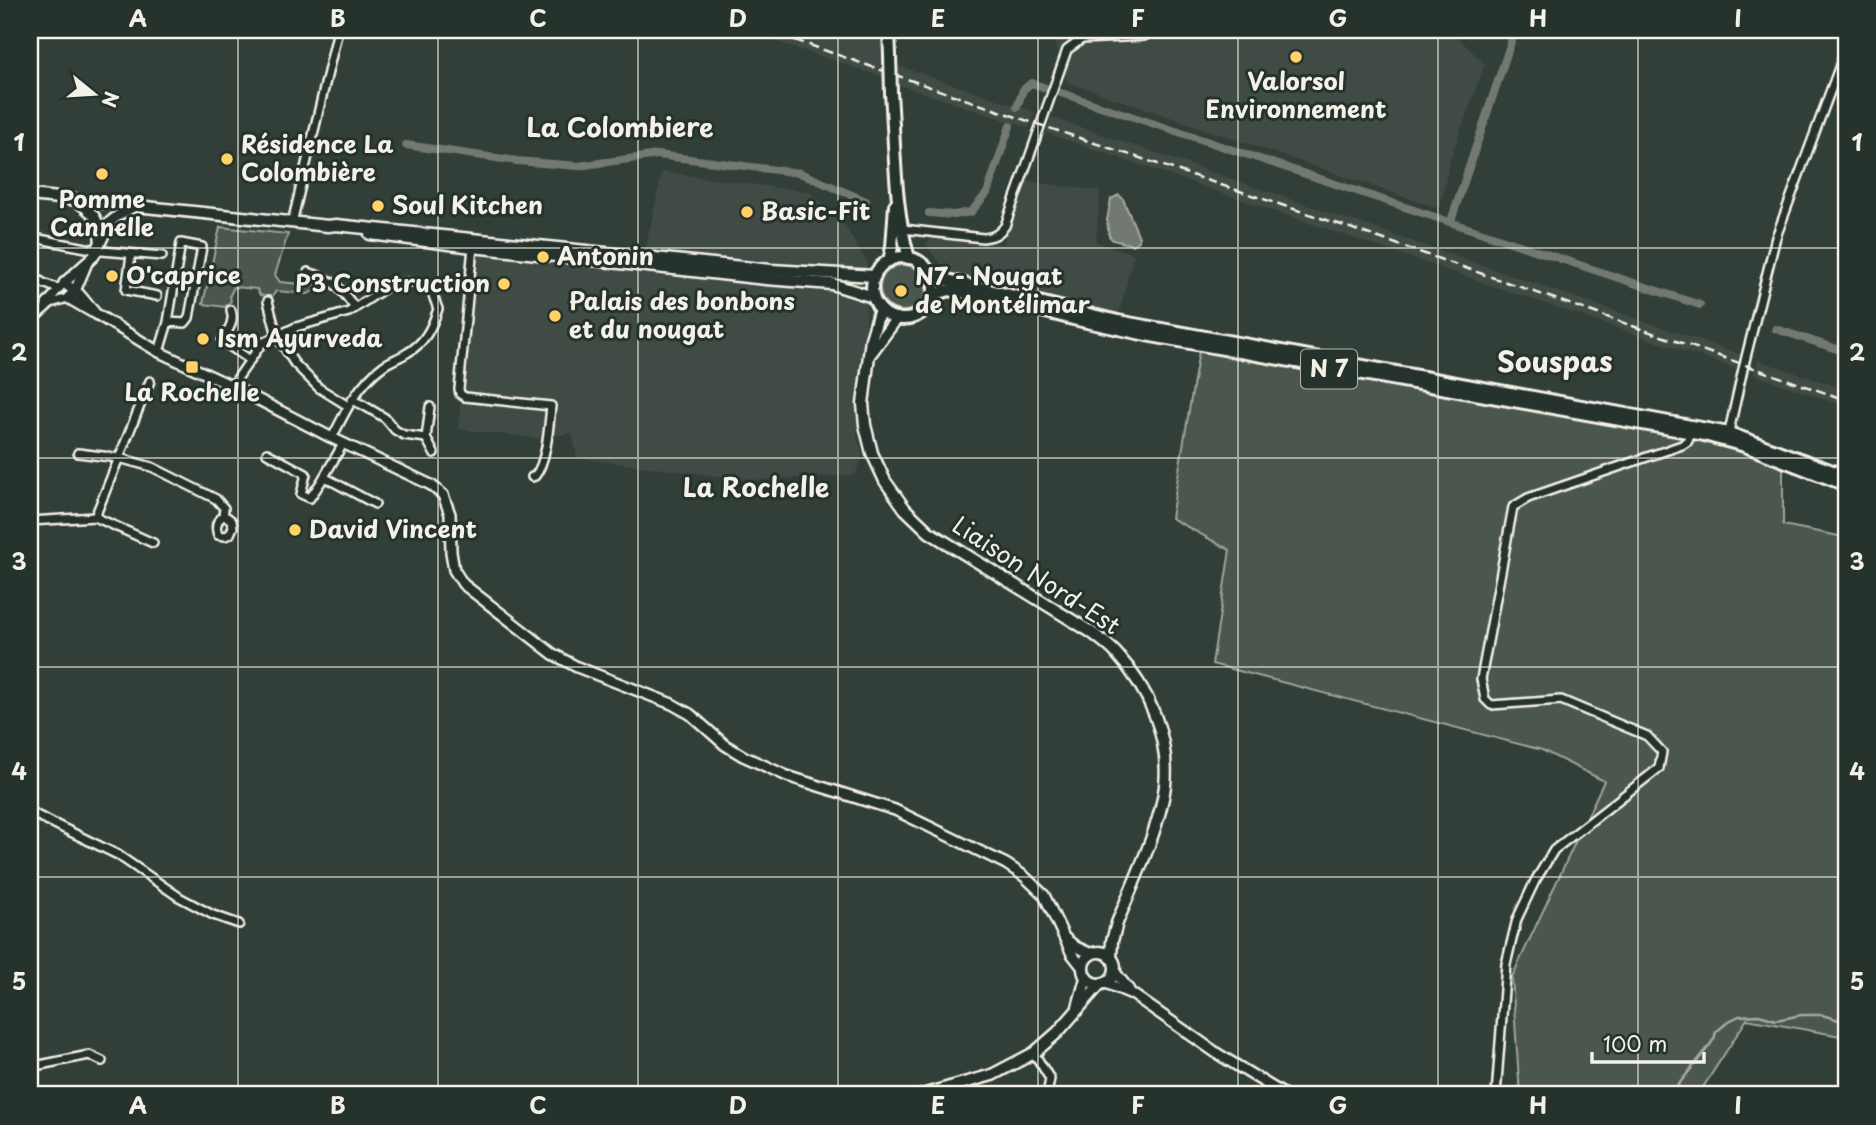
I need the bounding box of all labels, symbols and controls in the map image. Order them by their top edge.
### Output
text: A [129,0,147,35]
text: B [330,0,346,35]
text: C [529,0,547,35]
text: D [729,0,747,35]
text: E [931,0,945,35]
text: F [1131,0,1145,35]
text: G [1329,0,1347,35]
text: H [1529,0,1547,35]
text: I [1734,0,1742,35]
marker: Valorsol Environnement [1288,49,1304,65]
north arrow [60,60,130,130]
place label: Valorsol Environnement [1206,62,1386,126]
text: N [95,88,127,111]
district label: La Colombiere [527,107,713,146]
text: 1 [14,124,25,159]
text: 1 [1852,124,1863,159]
place label: Résidence La Colombière [241,125,394,189]
marker: Résidence La Colombière [219,151,235,167]
marker: Pomme Cannelle [94,166,110,182]
place label: Pomme Cannelle [50,180,154,244]
place label: Soul Kitchen [392,186,543,222]
place label: Basic-Fit [761,192,870,228]
marker: Soul Kitchen [370,198,386,214]
marker: Basic-Fit [739,204,755,220]
place label: Antonin [557,237,654,273]
marker: Antonin [535,249,551,265]
place label: O'caprice [126,256,241,292]
place label: N7 - Nougat de Montélimar [915,257,1090,321]
place label: P3 Construction [295,264,490,300]
marker: O'caprice [104,268,120,284]
marker: P3 Construction [496,276,512,292]
place label: Palais des bonbons et du nougat [569,282,795,346]
marker: N7 - Nougat de Montélimar [893,283,909,299]
marker: Palais des bonbons et du nougat [547,308,563,324]
place label: Ism Ayurveda [217,319,383,355]
marker: Ism Ayurveda [195,331,211,347]
text: 2 [11,334,27,369]
text: 2 [1849,334,1865,369]
district label: Souspas [1497,339,1613,382]
road number: N 7 [1301,350,1357,388]
marker: La Rochelle [184,359,200,375]
place label: La Rochelle [124,373,260,409]
district label: La Rochelle [683,467,829,506]
street label: Liaison Nord-Est [946,506,1128,642]
place label: David Vincent [309,510,477,546]
marker: David Vincent [287,522,303,538]
text: 3 [11,543,27,578]
text: 3 [1849,543,1865,578]
text: 4 [11,753,27,788]
text: 4 [1849,753,1865,788]
text: 5 [12,963,26,998]
text: 5 [1850,963,1864,998]
scale bar [1592,1020,1704,1064]
text: 100 m [1603,1027,1667,1059]
text: A [129,1087,147,1122]
text: B [330,1087,346,1122]
text: C [529,1087,547,1122]
text: D [729,1087,747,1122]
text: E [931,1087,945,1122]
text: F [1131,1087,1145,1122]
text: G [1329,1087,1347,1122]
text: H [1529,1087,1547,1122]
text: I [1734,1087,1742,1122]

